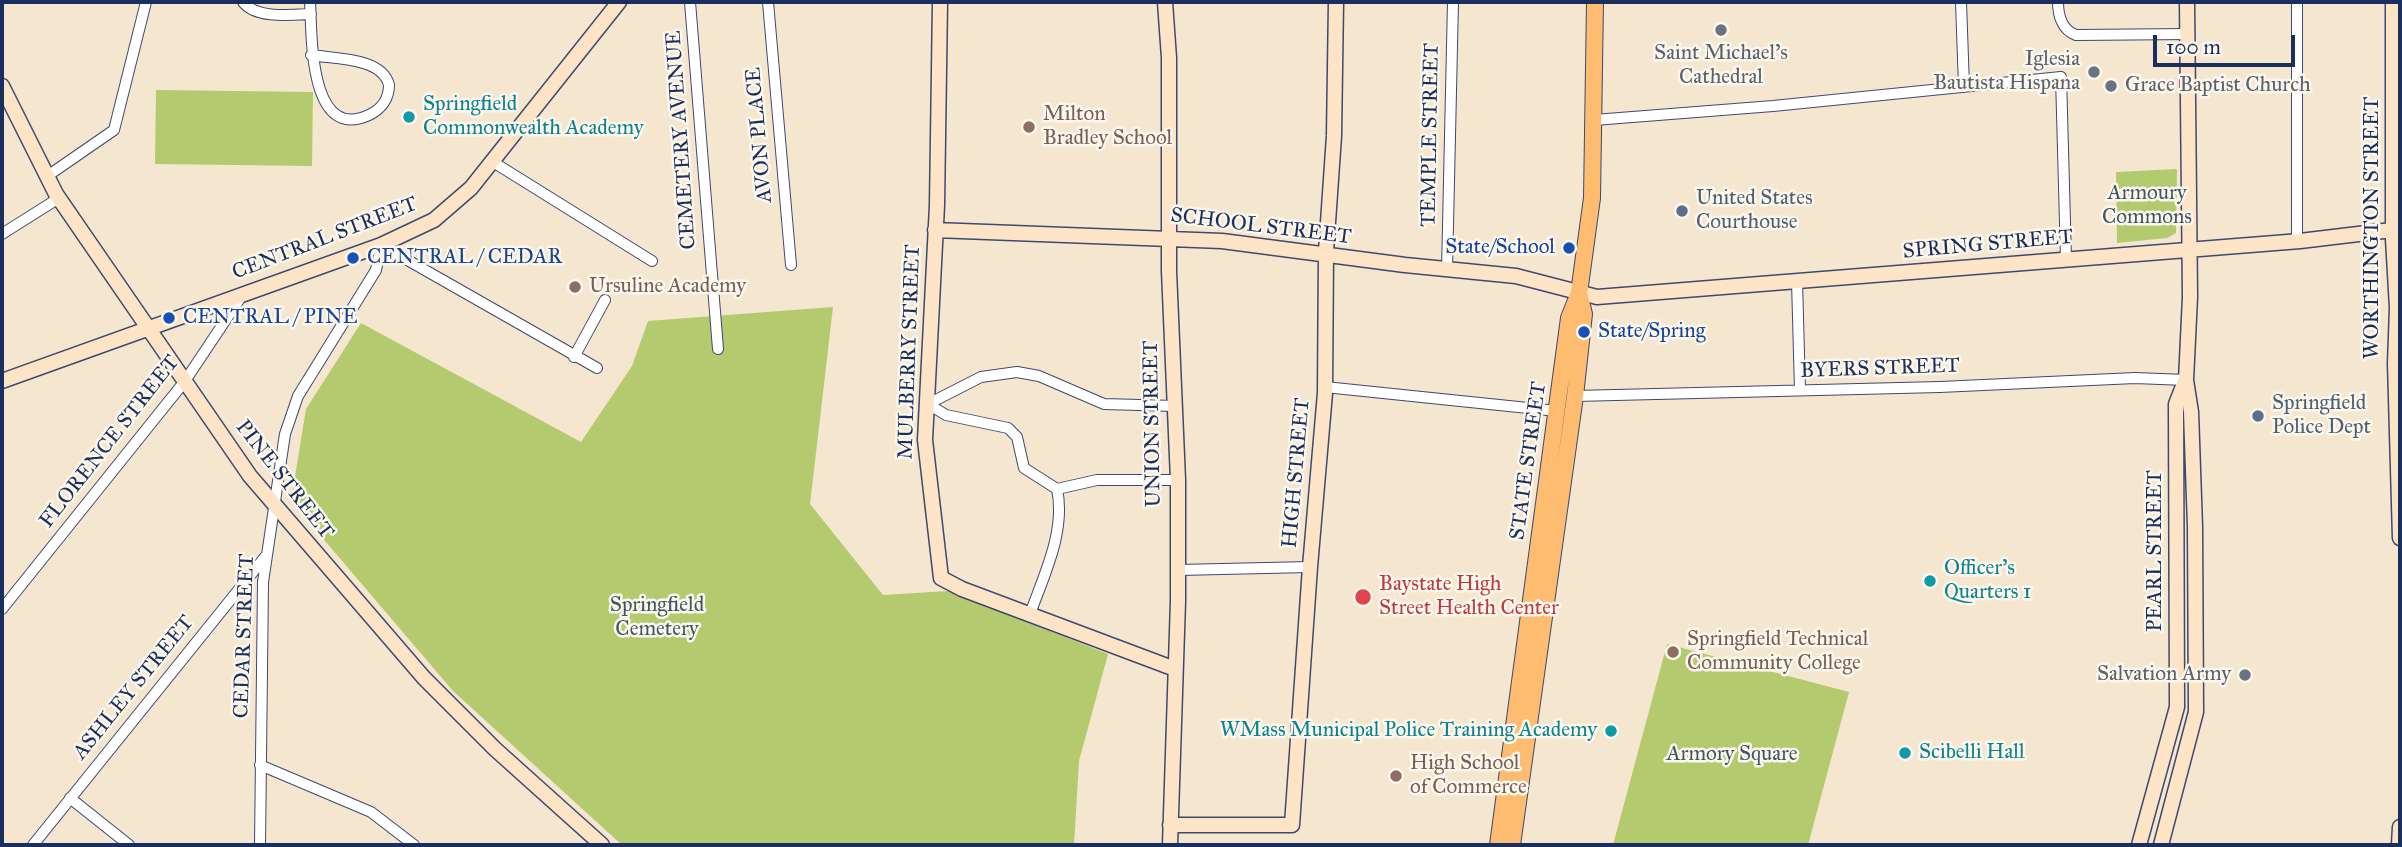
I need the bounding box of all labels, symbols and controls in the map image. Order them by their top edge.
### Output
scale bar [2157,21,2299,65]
marker: Saint Michael's Cathedral [1713,22,1729,38]
street label: CEMETERY AVENUE [662,30,702,250]
text: 100 m [2166,34,2221,60]
place label: Saint Michael's Cathedral [1654,41,1788,91]
street label: TEMPLE STREET [1417,43,1445,227]
place label: Iglesia Bautista Hispana [1933,47,2080,97]
marker: Iglesia Bautista Hispana [2086,64,2102,80]
street label: AVON PLACE [742,66,778,204]
place label: Grace Baptist Church [2125,73,2311,99]
marker: Grace Baptist Church [2103,78,2119,94]
place label: Springfield Commonwealth Academy [423,92,644,142]
street label: WORTHINGTON STREET [2360,97,2386,359]
place label: Milton Bradley School [1043,102,1172,152]
marker: Springfield Commonwealth Academy [401,109,417,125]
marker: Milton Bradley School [1021,119,1037,135]
park label: Armoury Commons [2102,181,2192,231]
place label: United States Courthouse [1696,186,1813,236]
street label: CENTRAL STREET [229,192,421,286]
street label: SCHOOL STREET [1169,203,1353,251]
marker: United States Courthouse [1674,203,1690,219]
street label: SPRING STREET [1902,225,2074,265]
place label: State/School [1445,235,1555,261]
marker: State/School [1561,240,1577,256]
street label: MULBERRY STREET [894,244,926,460]
place label: CENTRAL / CEDAR [367,245,562,271]
marker: CENTRAL / CEDAR [345,250,361,266]
place label: Ursuline Academy [589,274,746,300]
marker: Ursuline Academy [567,279,583,295]
place label: CENTRAL / PINE [183,305,358,331]
marker: CENTRAL / PINE [161,310,177,326]
place label: State/Spring [1598,319,1706,345]
marker: State/Spring [1576,324,1592,340]
street label: UNION STREET [1139,340,1167,508]
street label: FLORENCE STREET [35,351,185,533]
street label: BYERS STREET [1800,354,1960,384]
street label: STATE STREET [1505,380,1553,542]
place label: Springfield Police Dept [2272,391,2371,441]
street label: HIGH STREET [1278,397,1316,549]
marker: Springfield Police Dept [2250,408,2266,424]
street label: PINE STREET [230,415,338,545]
street label: PEARL STREET [2143,470,2169,632]
street label: CEDAR STREET [230,553,260,719]
place label: Officer's Quarters 1 [1944,556,2031,606]
place label: Baystate High Street Health Center [1379,572,1559,622]
marker: Officer's Quarters 1 [1922,573,1938,589]
marker: Baystate High Street Health Center [1353,587,1373,607]
park label: Springfield Cemetery [610,593,704,643]
street label: ASHLEY STREET [68,611,200,765]
place label: Springfield Technical Community College [1687,627,1868,677]
marker: Springfield Technical Community College [1665,644,1681,660]
place label: Salvation Army [2097,662,2231,688]
marker: Salvation Army [2237,667,2253,683]
place label: WMass Municipal Police Training Academy [1220,718,1597,744]
marker: WMass Municipal Police Training Academy [1603,723,1619,739]
place label: Scibelli Hall [1919,740,2025,766]
park label: Armory Square [1666,742,1798,768]
marker: Scibelli Hall [1897,745,1913,761]
place label: High School of Commerce [1410,751,1527,801]
marker: High School of Commerce [1388,768,1404,784]

